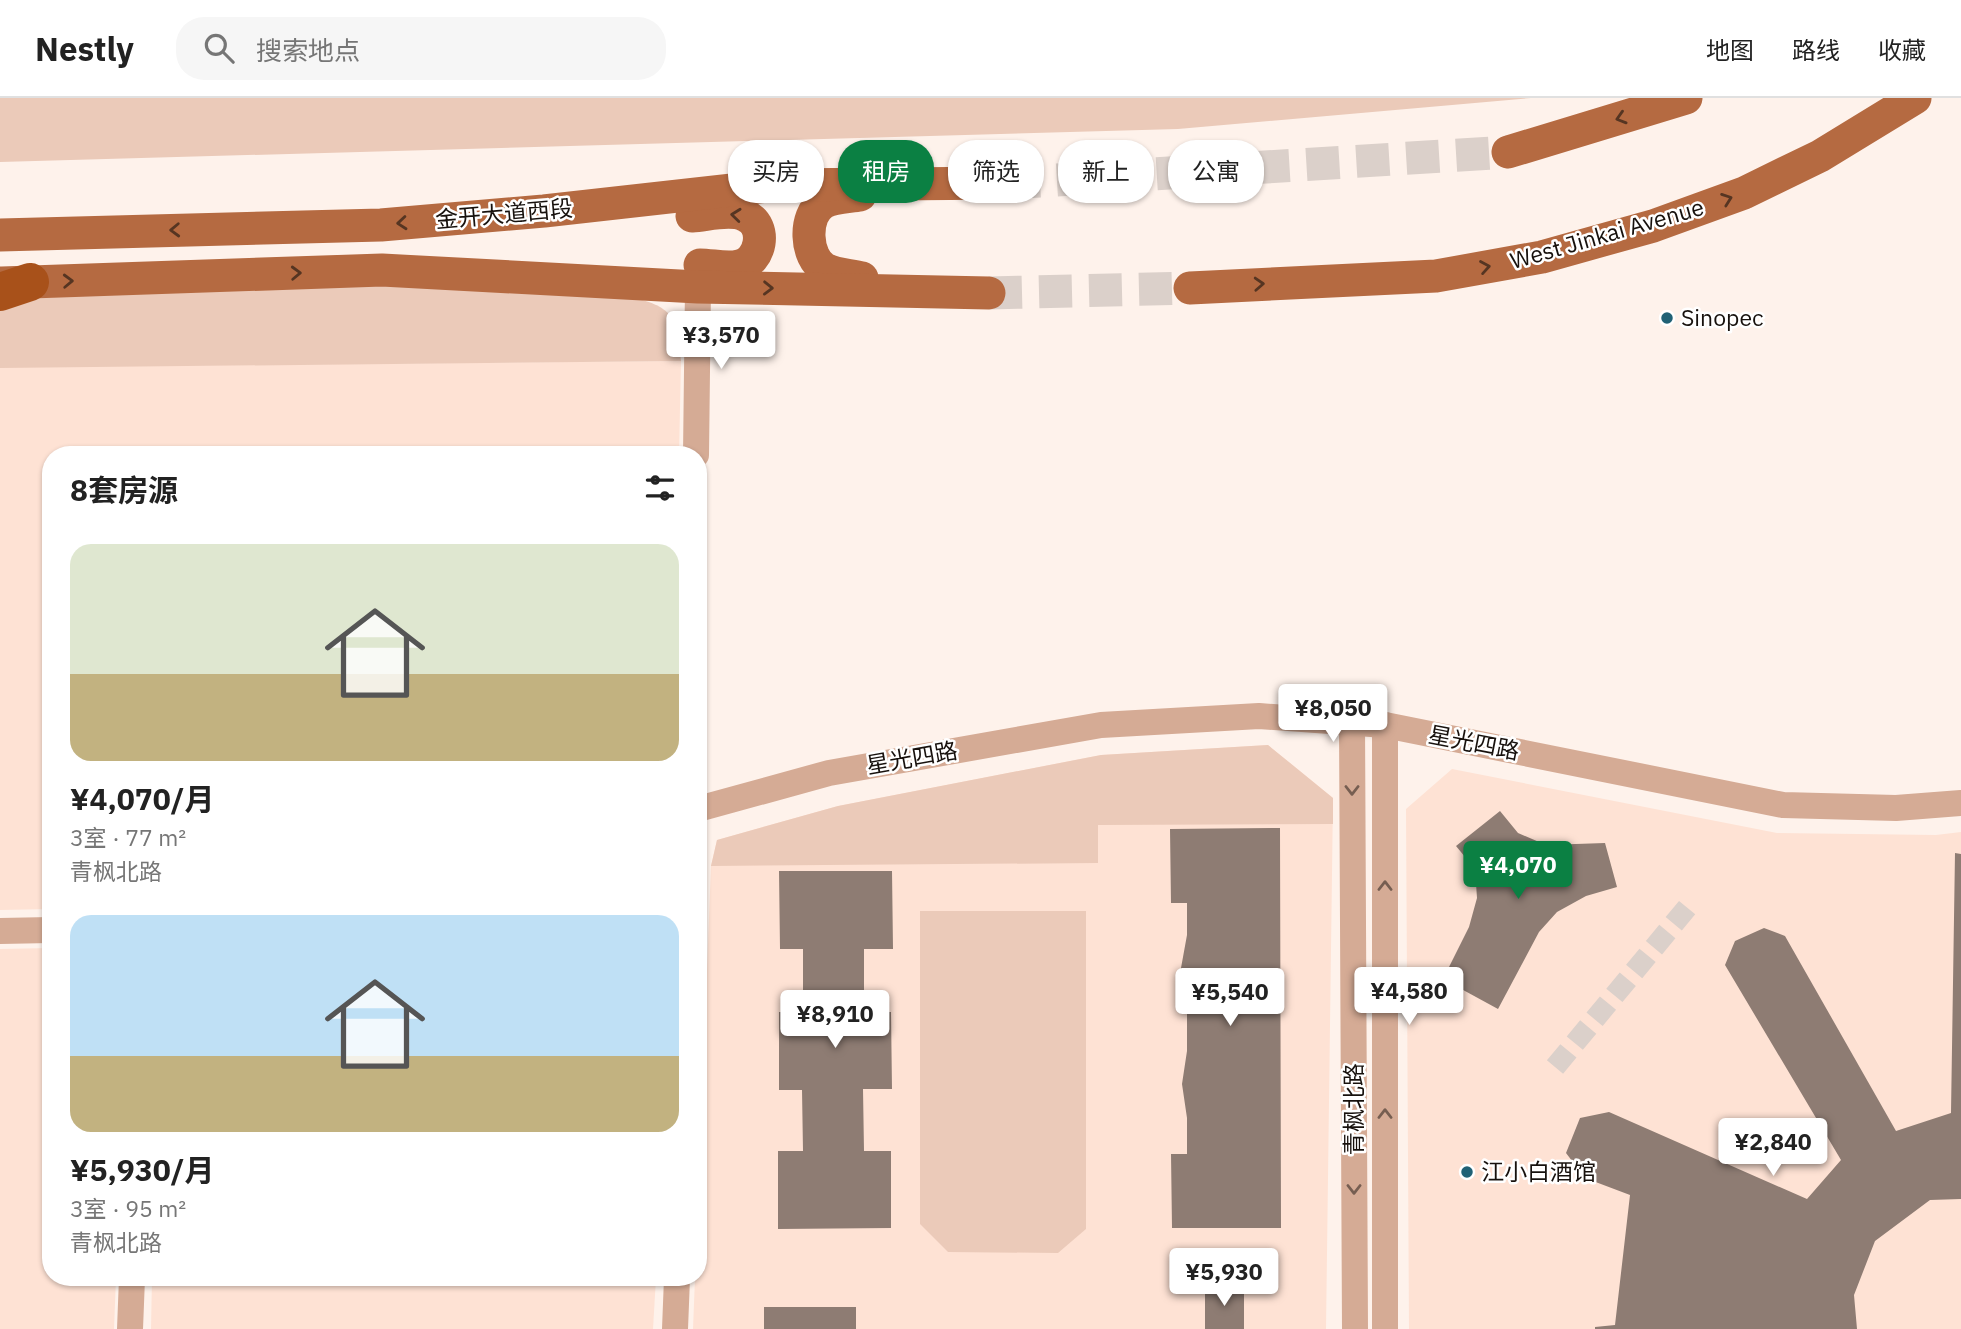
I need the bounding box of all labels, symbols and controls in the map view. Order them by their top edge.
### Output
search box [176,17,666,80]
text: Nestly [35,27,134,70]
icon: search [200,29,238,67]
text: 搜索地点 [256,33,360,67]
text: 地图 [1706,34,1754,66]
text: 路线 [1792,34,1840,66]
text: 收藏 [1878,34,1926,66]
one-way arrow [1615,109,1627,124]
chip: 买房 [728,140,824,203]
chip: 租房 [838,140,934,203]
chip: 筛选 [948,140,1044,203]
chip: 新上 [1058,140,1154,203]
chip: 公寓 [1168,140,1264,203]
street label: West Jinkai Avenue [1506,191,1707,275]
street label: 金开大道西段 [434,192,574,234]
one-way arrow [1721,193,1733,207]
one-way arrow [730,208,741,223]
one-way arrow [396,215,407,230]
one-way arrow [169,223,180,238]
one-way arrow [1479,260,1491,275]
one-way arrow [290,266,301,281]
one-way arrow [63,273,74,288]
one-way arrow [1253,277,1264,292]
one-way arrow [763,280,773,296]
place label: Sinopec [1681,302,1764,332]
marker: Sinopec [1659,310,1675,326]
pin: ¥3,570 [664,312,778,371]
text: ¥3,570 [682,319,760,349]
icon: filters [641,469,679,507]
text: 8套房源 [70,470,178,509]
icon: home [312,590,438,716]
pin: ¥8,050 [1276,684,1390,744]
text: ¥8,050 [1294,692,1372,722]
street label: 星光四路 [1426,719,1522,766]
street label: 星光四路 [864,734,960,780]
text: ¥4,070/月 [70,779,215,818]
one-way arrow [1344,785,1360,795]
text: 3室 · 77 m² [70,822,186,852]
pin: ¥4,070 [1461,842,1575,901]
text: ¥4,070 [1479,849,1557,879]
text: 青枫北路 [70,856,162,886]
one-way arrow [1377,881,1393,891]
icon: home [312,961,438,1087]
pin: ¥5,540 [1173,968,1287,1028]
pin: ¥4,580 [1352,968,1466,1027]
text: ¥4,580 [1370,975,1448,1005]
text: ¥5,540 [1191,976,1269,1006]
pin: ¥8,910 [778,990,892,1050]
text: ¥8,910 [796,998,874,1028]
street label: 青枫北路 [1338,1063,1368,1155]
one-way arrow [1377,1108,1393,1119]
pin: ¥2,840 [1716,1118,1830,1178]
text: ¥2,840 [1734,1126,1812,1156]
text: ¥5,930/月 [70,1150,215,1189]
place label: 江小白酒馆 [1481,1156,1596,1186]
marker: 江小白酒馆 [1459,1164,1475,1180]
one-way arrow [1346,1184,1362,1194]
text: 3室 · 95 m² [70,1193,186,1223]
text: 青枫北路 [70,1227,162,1257]
pin: ¥5,930 [1167,1248,1281,1308]
text: ¥5,930 [1185,1256,1263,1286]

